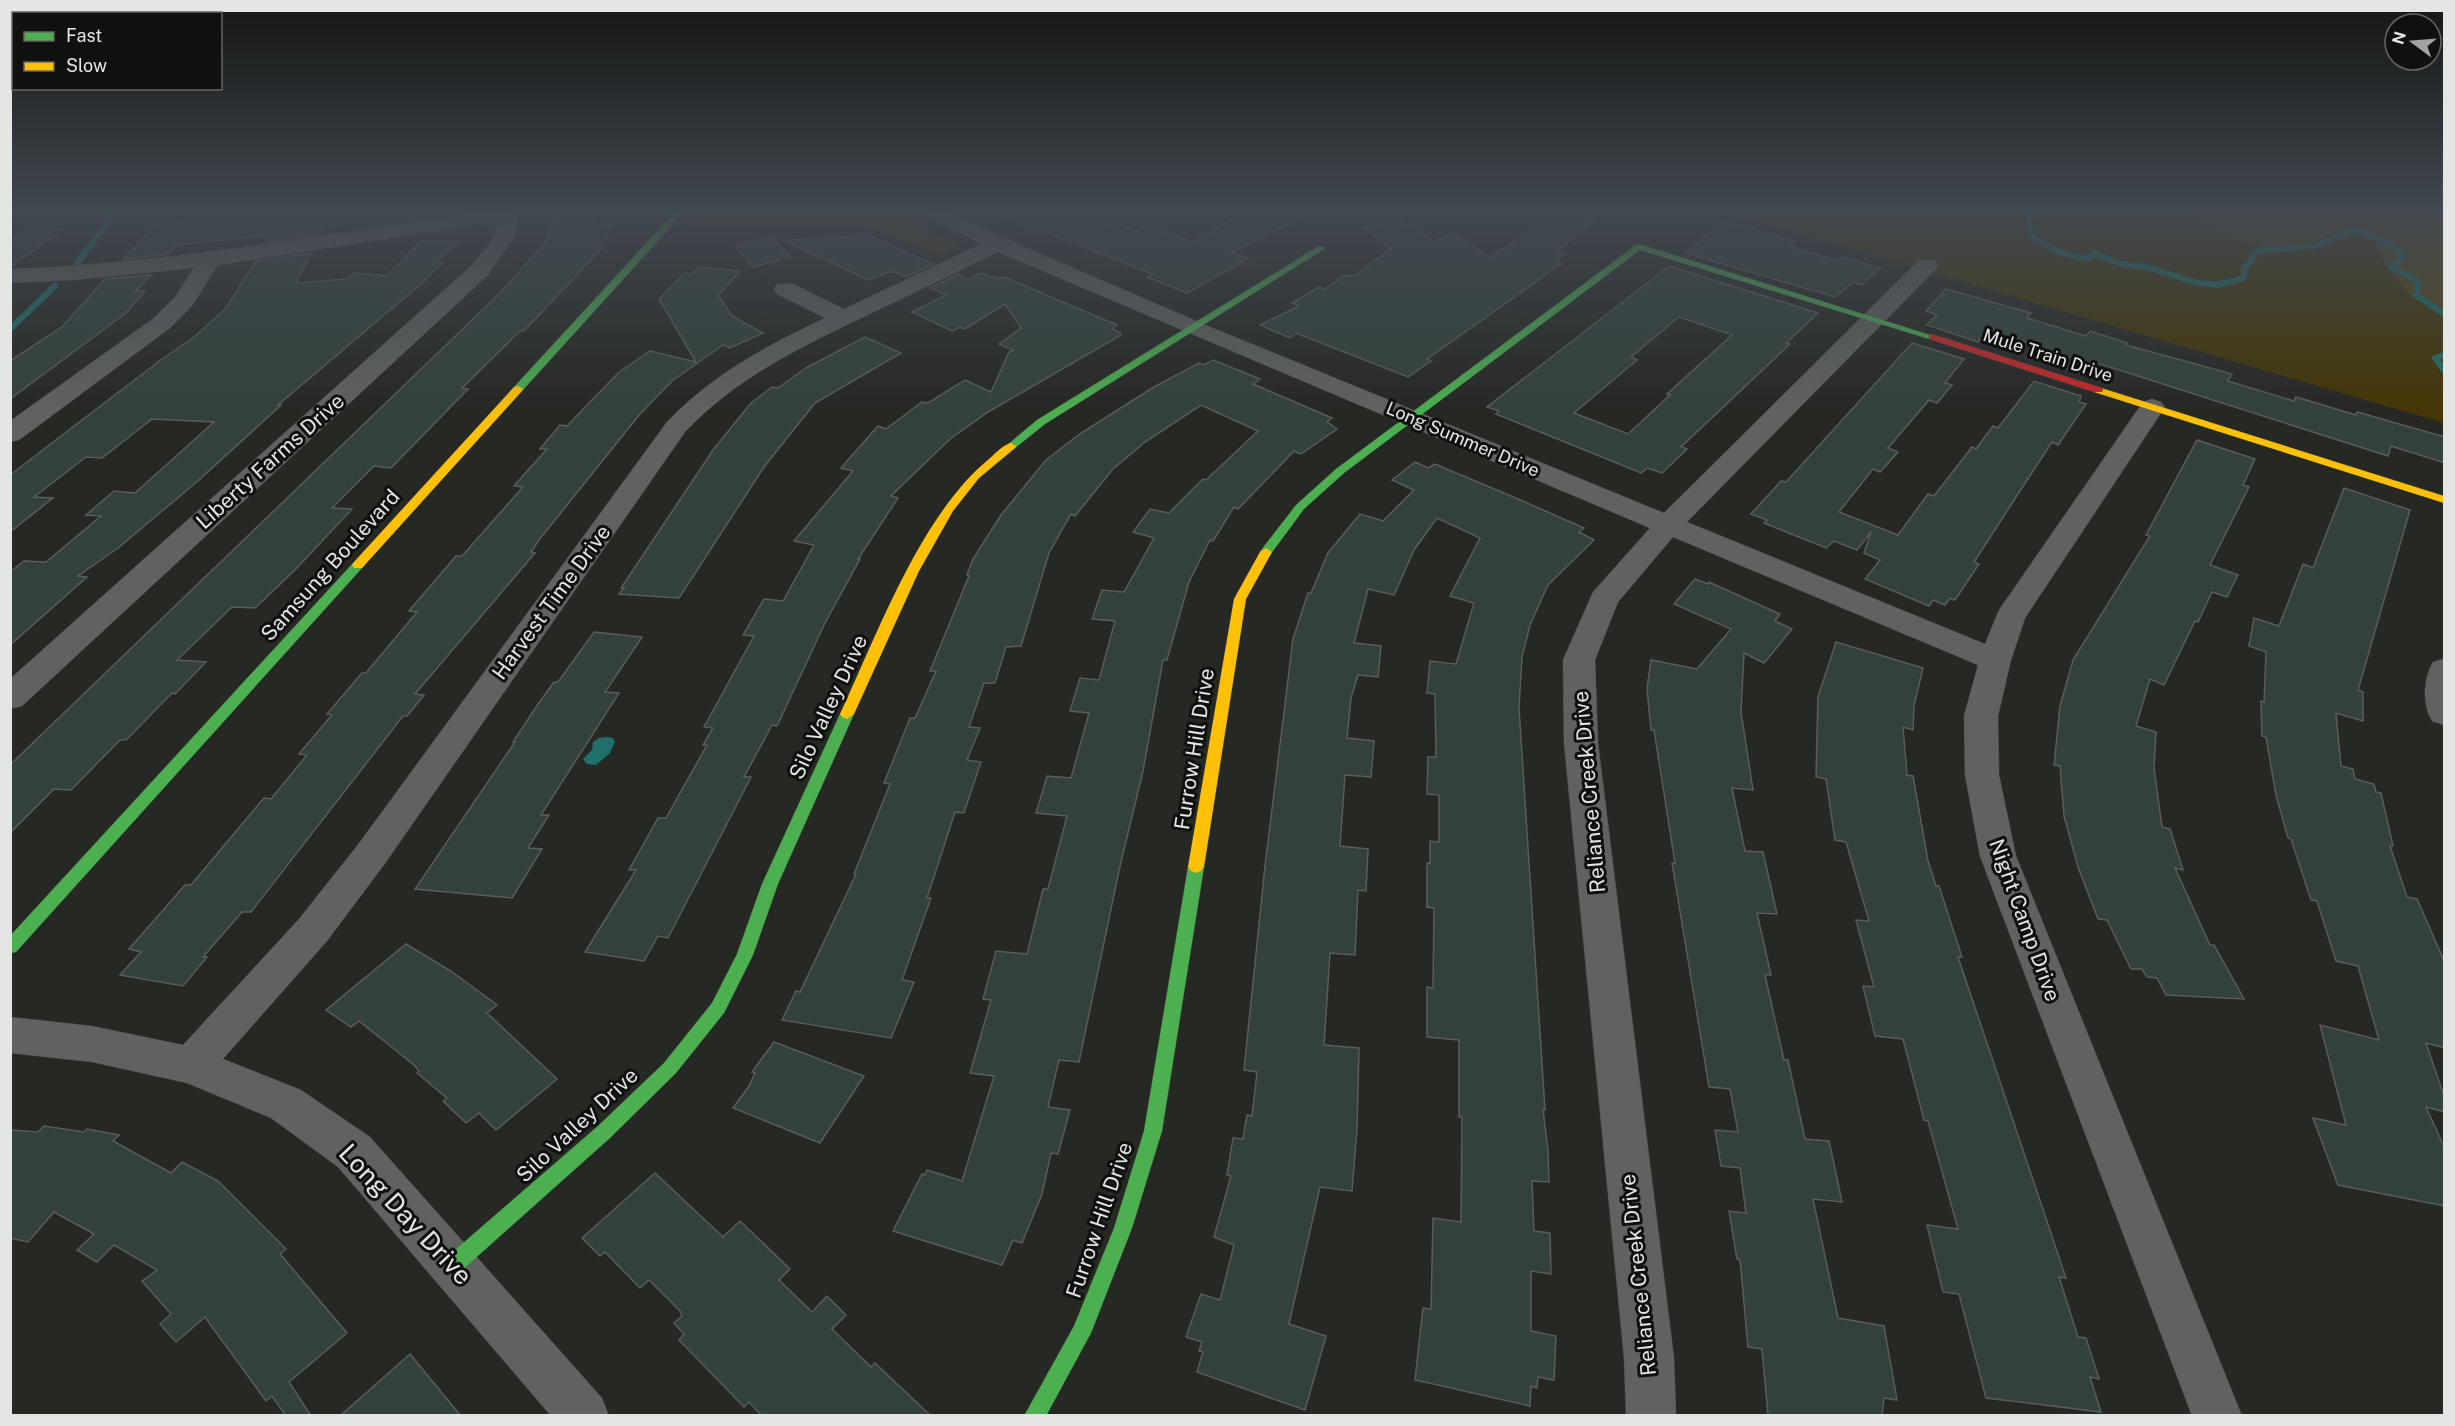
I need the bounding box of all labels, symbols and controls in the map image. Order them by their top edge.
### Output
legend [12,12,222,90]
north arrow [2383,12,2443,72]
text: Fast [66,25,102,46]
text: N [2388,29,2410,47]
text: Slow [66,55,107,76]
street label: Mule Train Drive [1980,324,2116,386]
street label: Liberty Farms Drive [191,388,349,534]
street label: Long Summer Drive [1383,397,1543,481]
street label: Samsung Boulevard [255,484,405,646]
street label: Harvest Time Drive [486,520,616,684]
street label: Silo Valley Drive [784,631,872,783]
street label: Furrow Hill Drive [1169,666,1219,832]
street label: Reliance Creek Drive [1568,690,1610,894]
street label: Night Camp Drive [1984,835,2066,1005]
street label: Silo Valley Drive [511,1062,643,1188]
street label: Long Day Drive [333,1137,479,1291]
street label: Furrow Hill Drive [1061,1139,1137,1301]
street label: Reliance Creek Drive [1615,1173,1661,1377]

